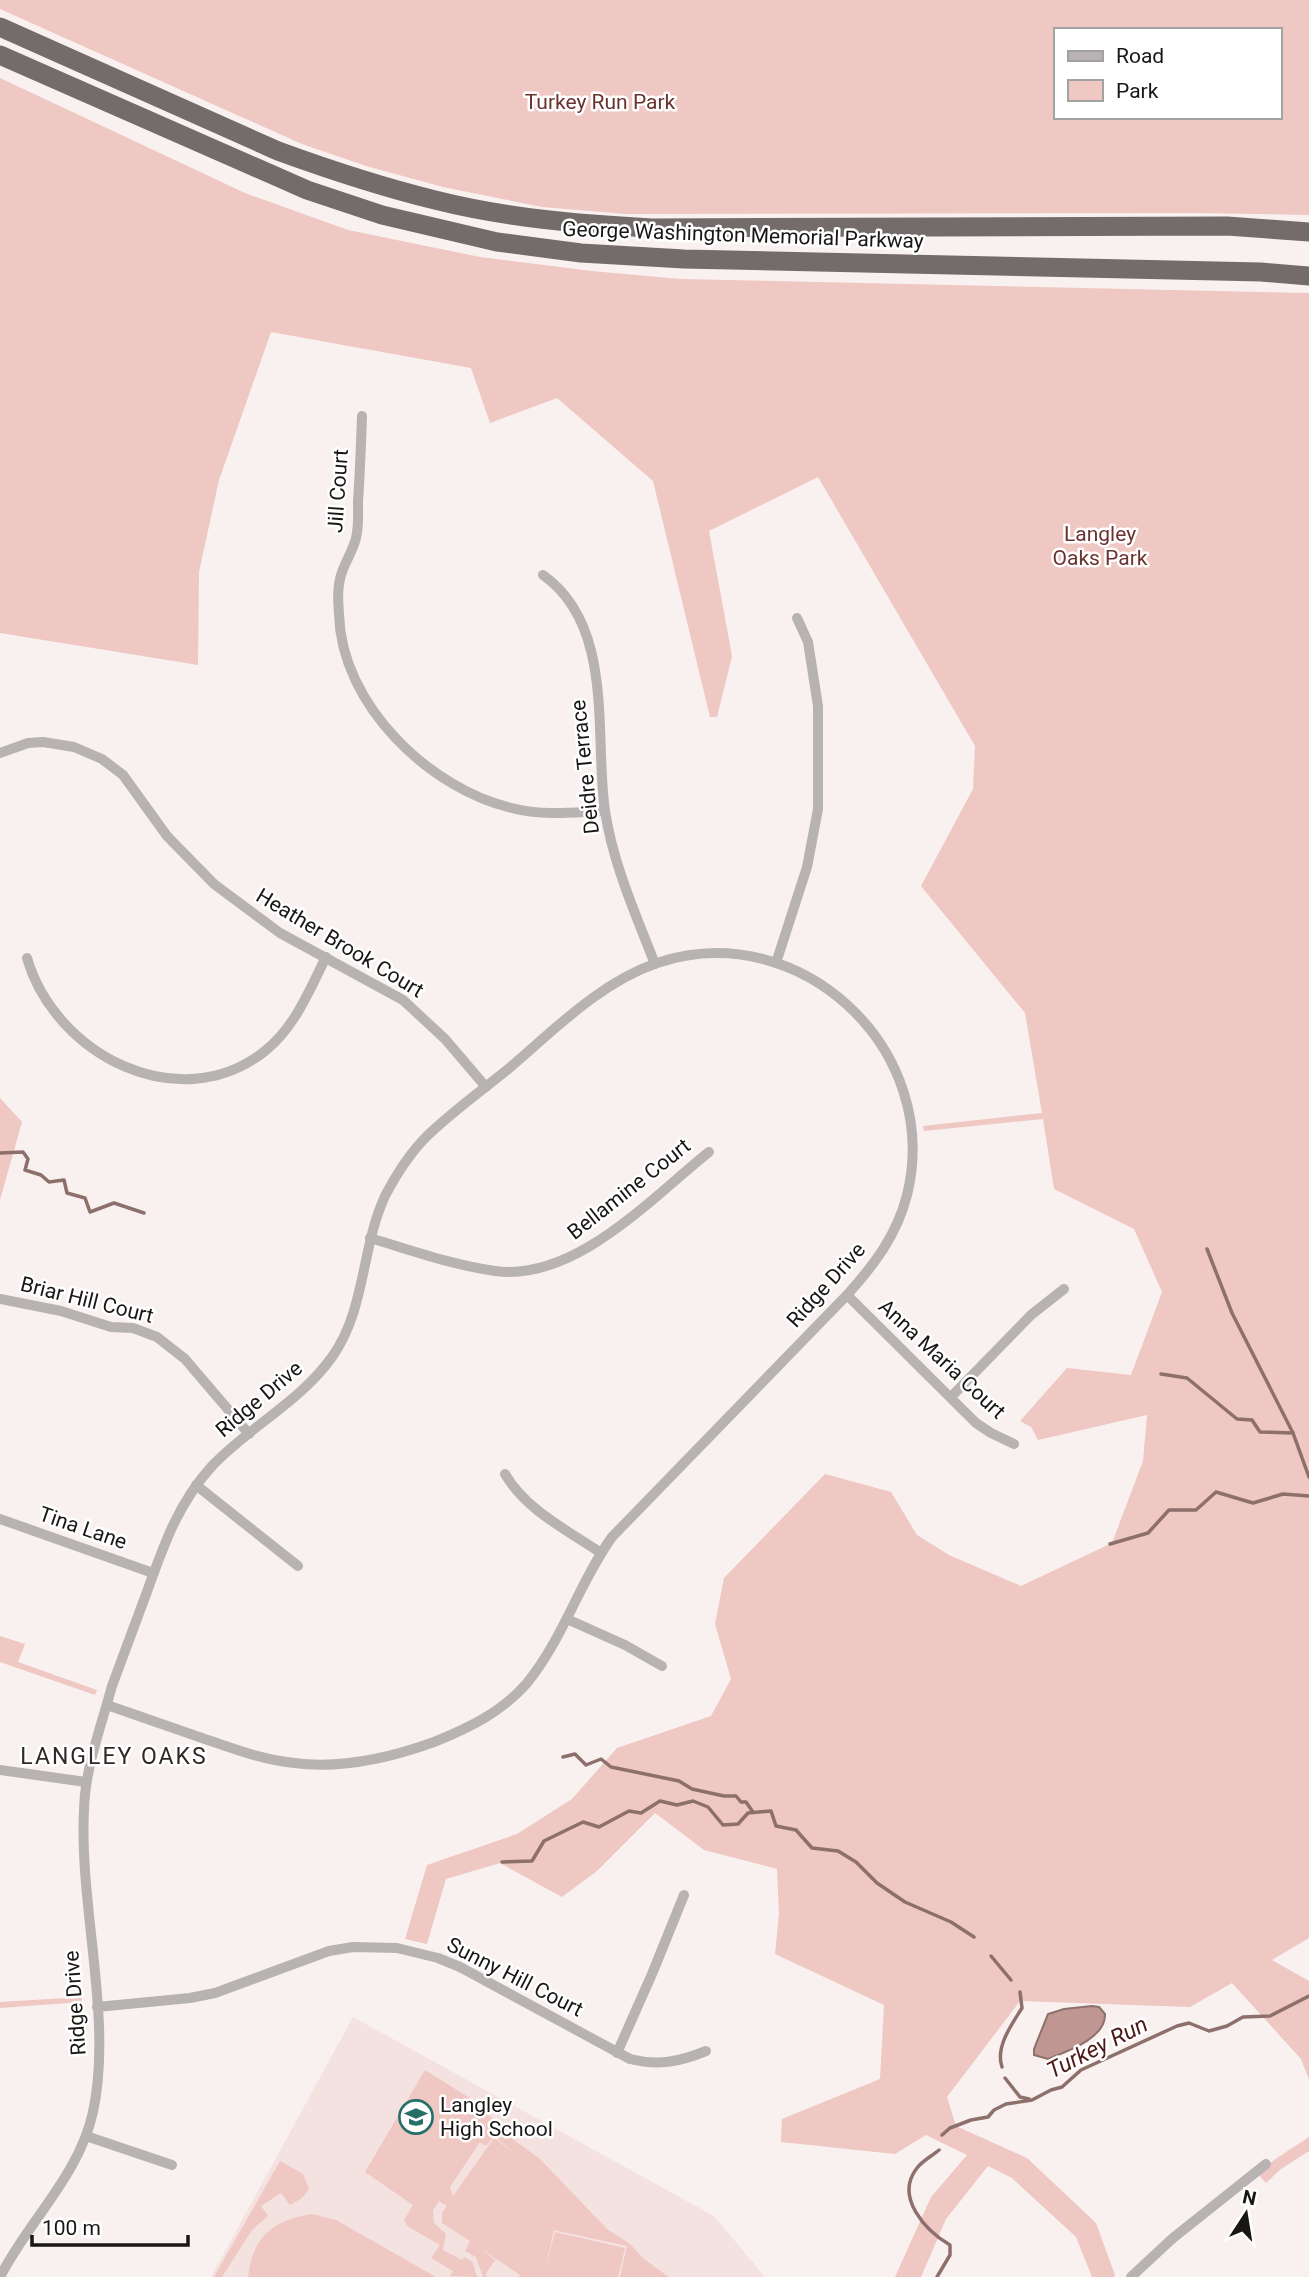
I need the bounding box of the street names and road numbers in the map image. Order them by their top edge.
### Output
street label: George Washington Memorial Parkway [562,217,924,253]
street label: Jill Court [323,448,353,534]
street label: Deidre Terrace [566,699,604,835]
street label: Heather Brook Court [252,884,428,1003]
street label: Bellamine Court [563,1134,695,1244]
street label: Ridge Drive [782,1238,870,1332]
street label: Briar Hill Court [18,1272,156,1328]
street label: Anna Maria Court [874,1294,1010,1424]
street label: Ridge Drive [211,1356,307,1442]
street label: Tina Lane [36,1502,130,1554]
street label: Sunny Hill Court [443,1932,587,2022]
street label: Ridge Drive [59,1950,91,2056]

